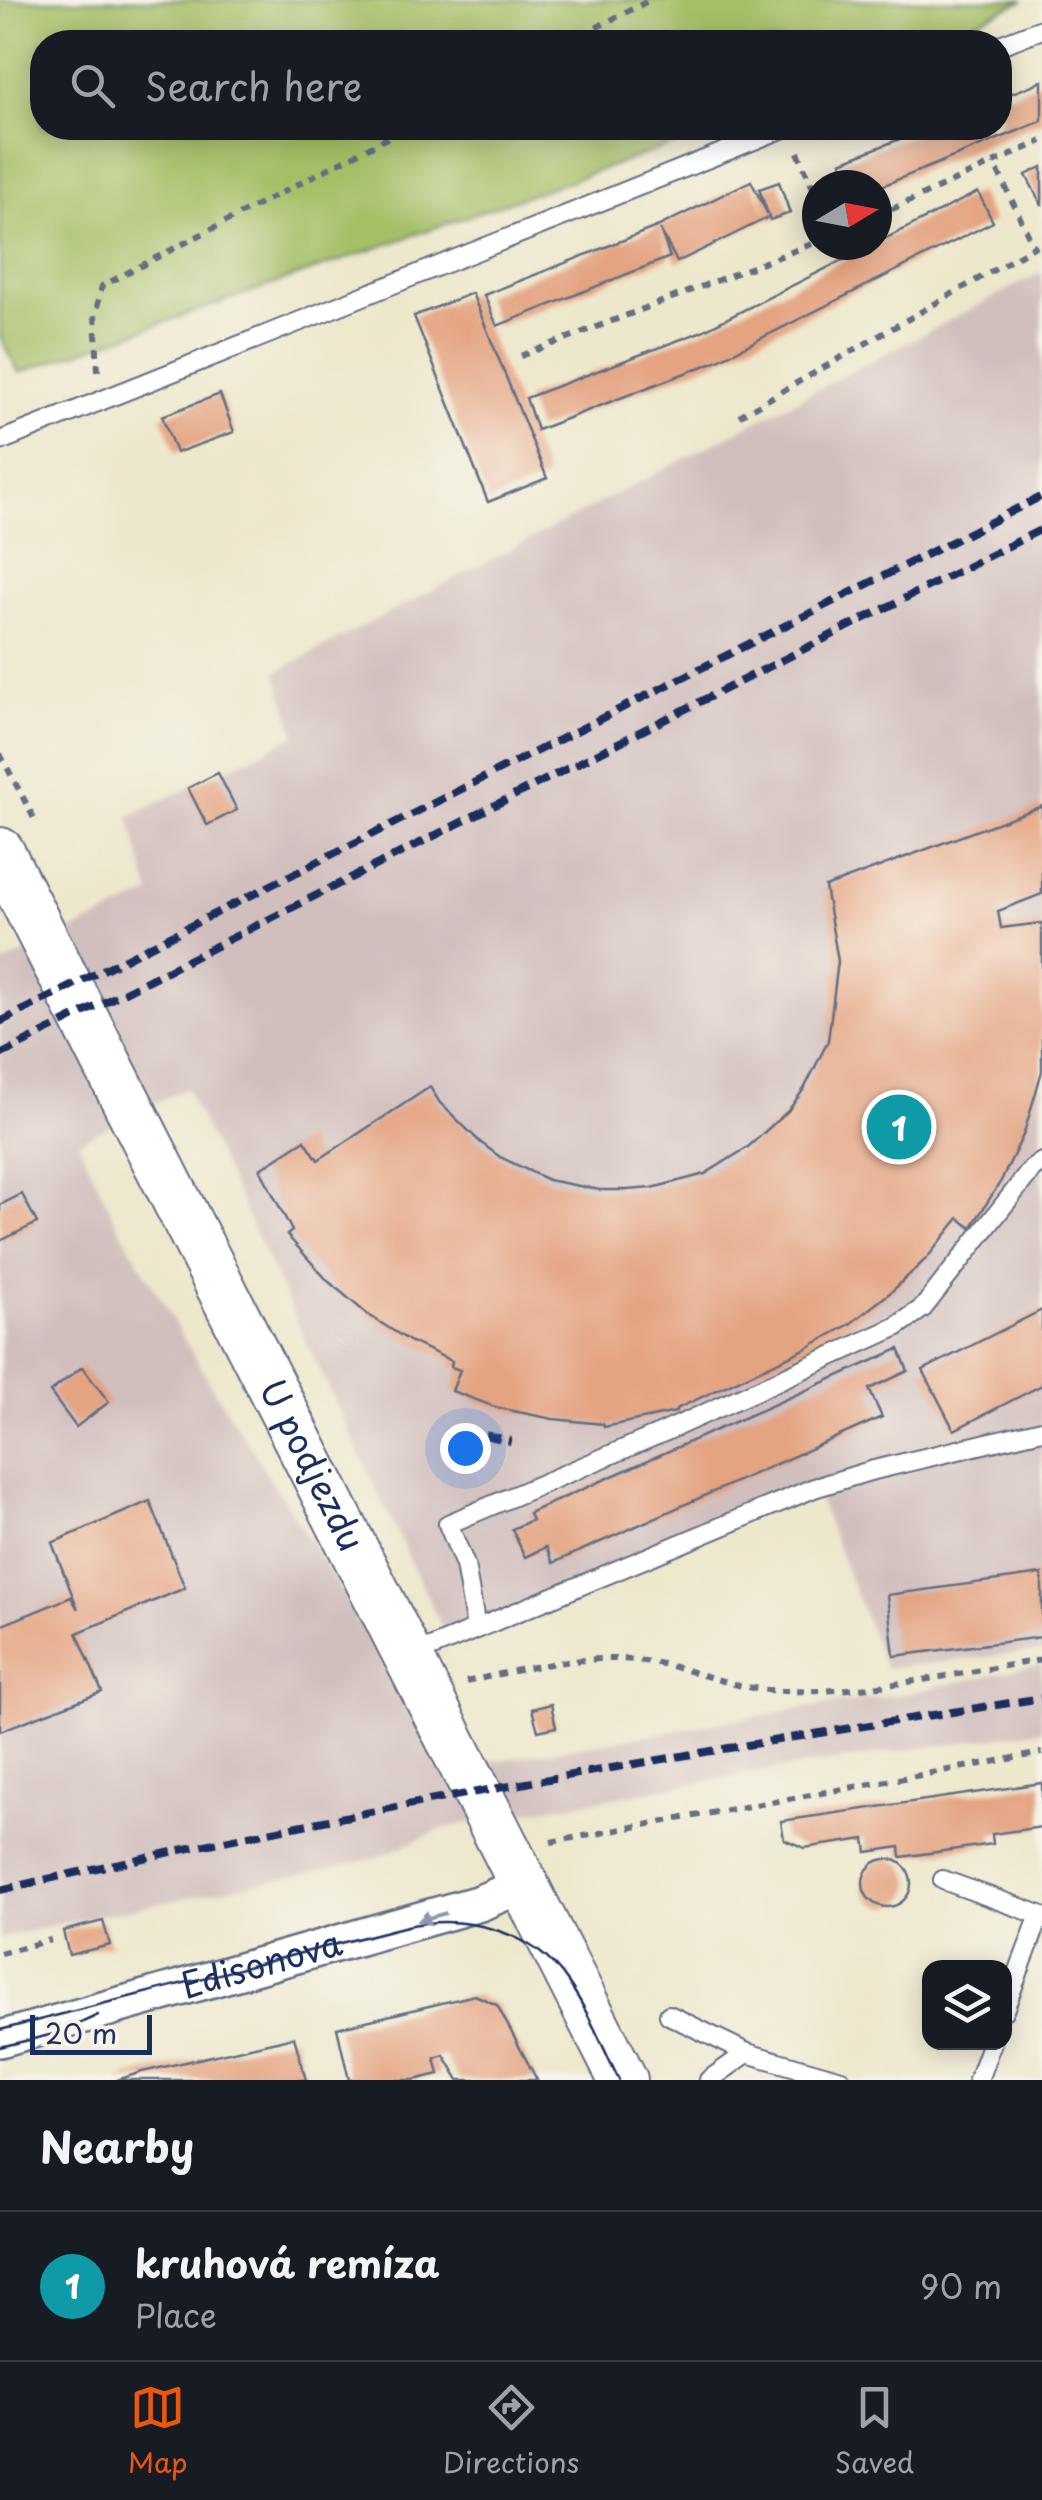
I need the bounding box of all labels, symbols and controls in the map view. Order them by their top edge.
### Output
search box [30,30,1012,140]
text: Search here [145,57,362,114]
icon: search [65,58,120,113]
north arrow [802,170,892,260]
pin: 1 [866,1090,932,1164]
street label: U podjezdu [248,1369,379,1560]
your location [440,1423,491,1474]
one-way arrow [417,1909,448,1925]
street label: Edisonova [174,1914,348,2010]
map controls [922,1960,1012,2050]
button: layers [922,1960,1012,2050]
scale bar [30,2010,152,2054]
text: 20 m [45,2011,117,2054]
text: Nearby [40,2114,194,2177]
text: kruhová remíza [135,2234,440,2291]
text: 1 [65,2262,80,2310]
text: 90 m [920,2262,1002,2310]
text: Place [135,2291,217,2339]
tab: Map [128,2380,188,2483]
tab: Directions [443,2380,579,2483]
tab: Saved [835,2380,914,2483]

